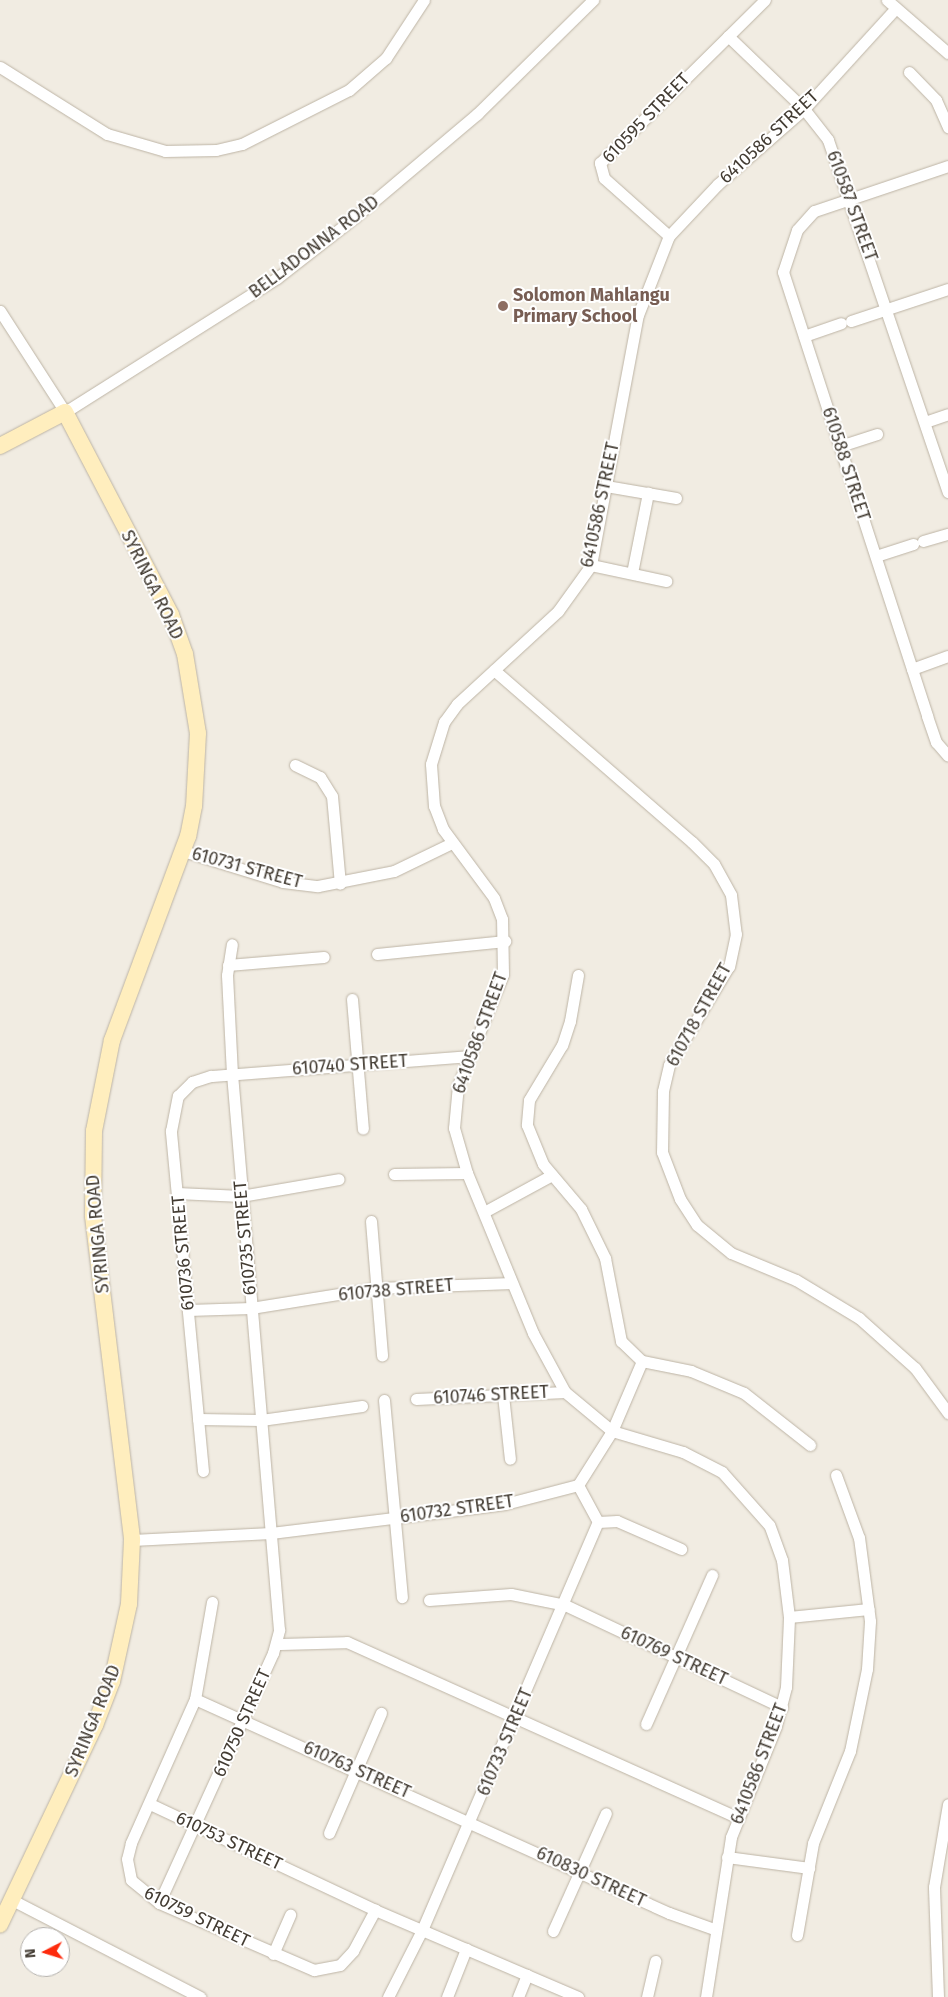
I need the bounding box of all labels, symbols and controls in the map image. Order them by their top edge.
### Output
street label: 610595 STREET [598,69,694,167]
street label: 6410586 STREET [715,86,823,188]
street label: 610587 STREET [822,148,882,264]
street label: BELLADONNA ROAD [245,191,383,303]
place label: Solomon Mahlangu Primary School [513,285,670,328]
marker: Solomon Mahlangu Primary School [497,300,509,312]
street label: 610588 STREET [817,404,875,524]
street label: 6410586 STREET [576,440,624,570]
street label: SYRINGA ROAD [116,527,188,643]
street label: 610731 STREET [189,843,305,893]
street label: 610718 STREET [662,960,736,1070]
street label: 6410586 STREET [448,969,512,1097]
street label: 610740 STREET [291,1050,409,1080]
street label: SYRINGA ROAD [82,1174,114,1294]
street label: 610735 STREET [229,1180,261,1296]
street label: 610736 STREET [167,1195,199,1311]
street label: 610738 STREET [337,1274,455,1306]
street label: 610746 STREET [433,1381,549,1409]
street label: 610732 STREET [399,1490,515,1528]
street label: 610769 STREET [617,1622,731,1690]
street label: SYRINGA ROAD [61,1662,125,1780]
street label: 610750 STREET [209,1666,275,1780]
street label: 610733 STREET [473,1685,537,1799]
street label: 6410586 STREET [726,1701,792,1827]
street label: 610763 STREET [300,1737,414,1803]
street label: 610753 STREET [172,1807,286,1875]
street label: 610830 STREET [533,1842,649,1912]
street label: 610759 STREET [141,1882,253,1952]
north arrow [20,1927,70,1977]
text: N [22,1948,39,1959]

